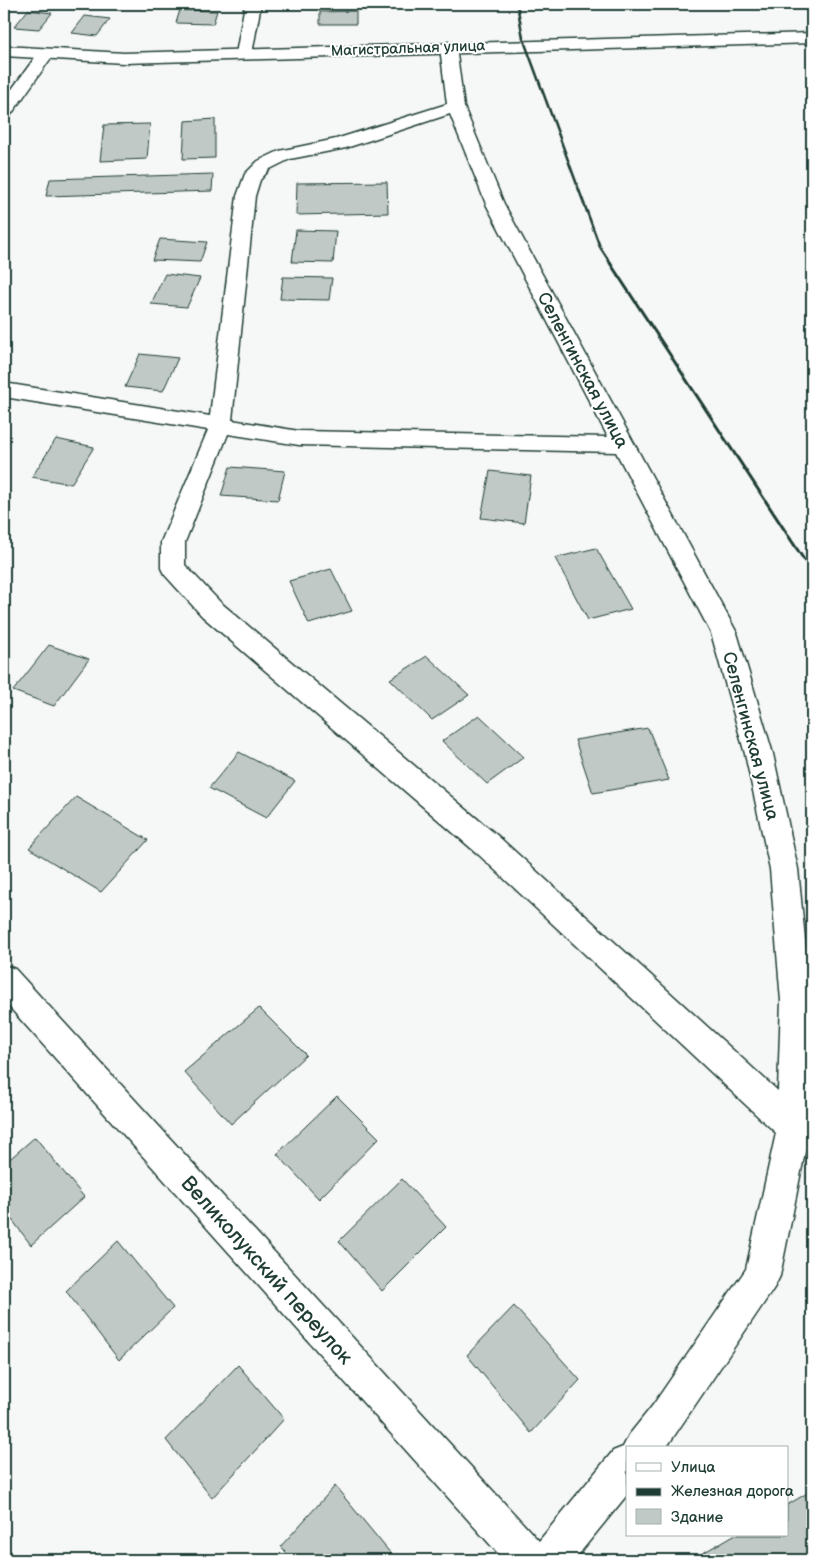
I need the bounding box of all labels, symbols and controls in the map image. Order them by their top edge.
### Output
street label: Магистральная улица [330,36,486,61]
street label: Селенгинская улица [533,289,633,452]
street label: Селенгинская улица [718,650,783,823]
street label: Великолукский переулок [175,1171,358,1370]
legend [626,1446,788,1536]
text: Улица [671,1458,716,1477]
text: Железная дорога [671,1482,794,1501]
text: Здание [671,1508,723,1527]

